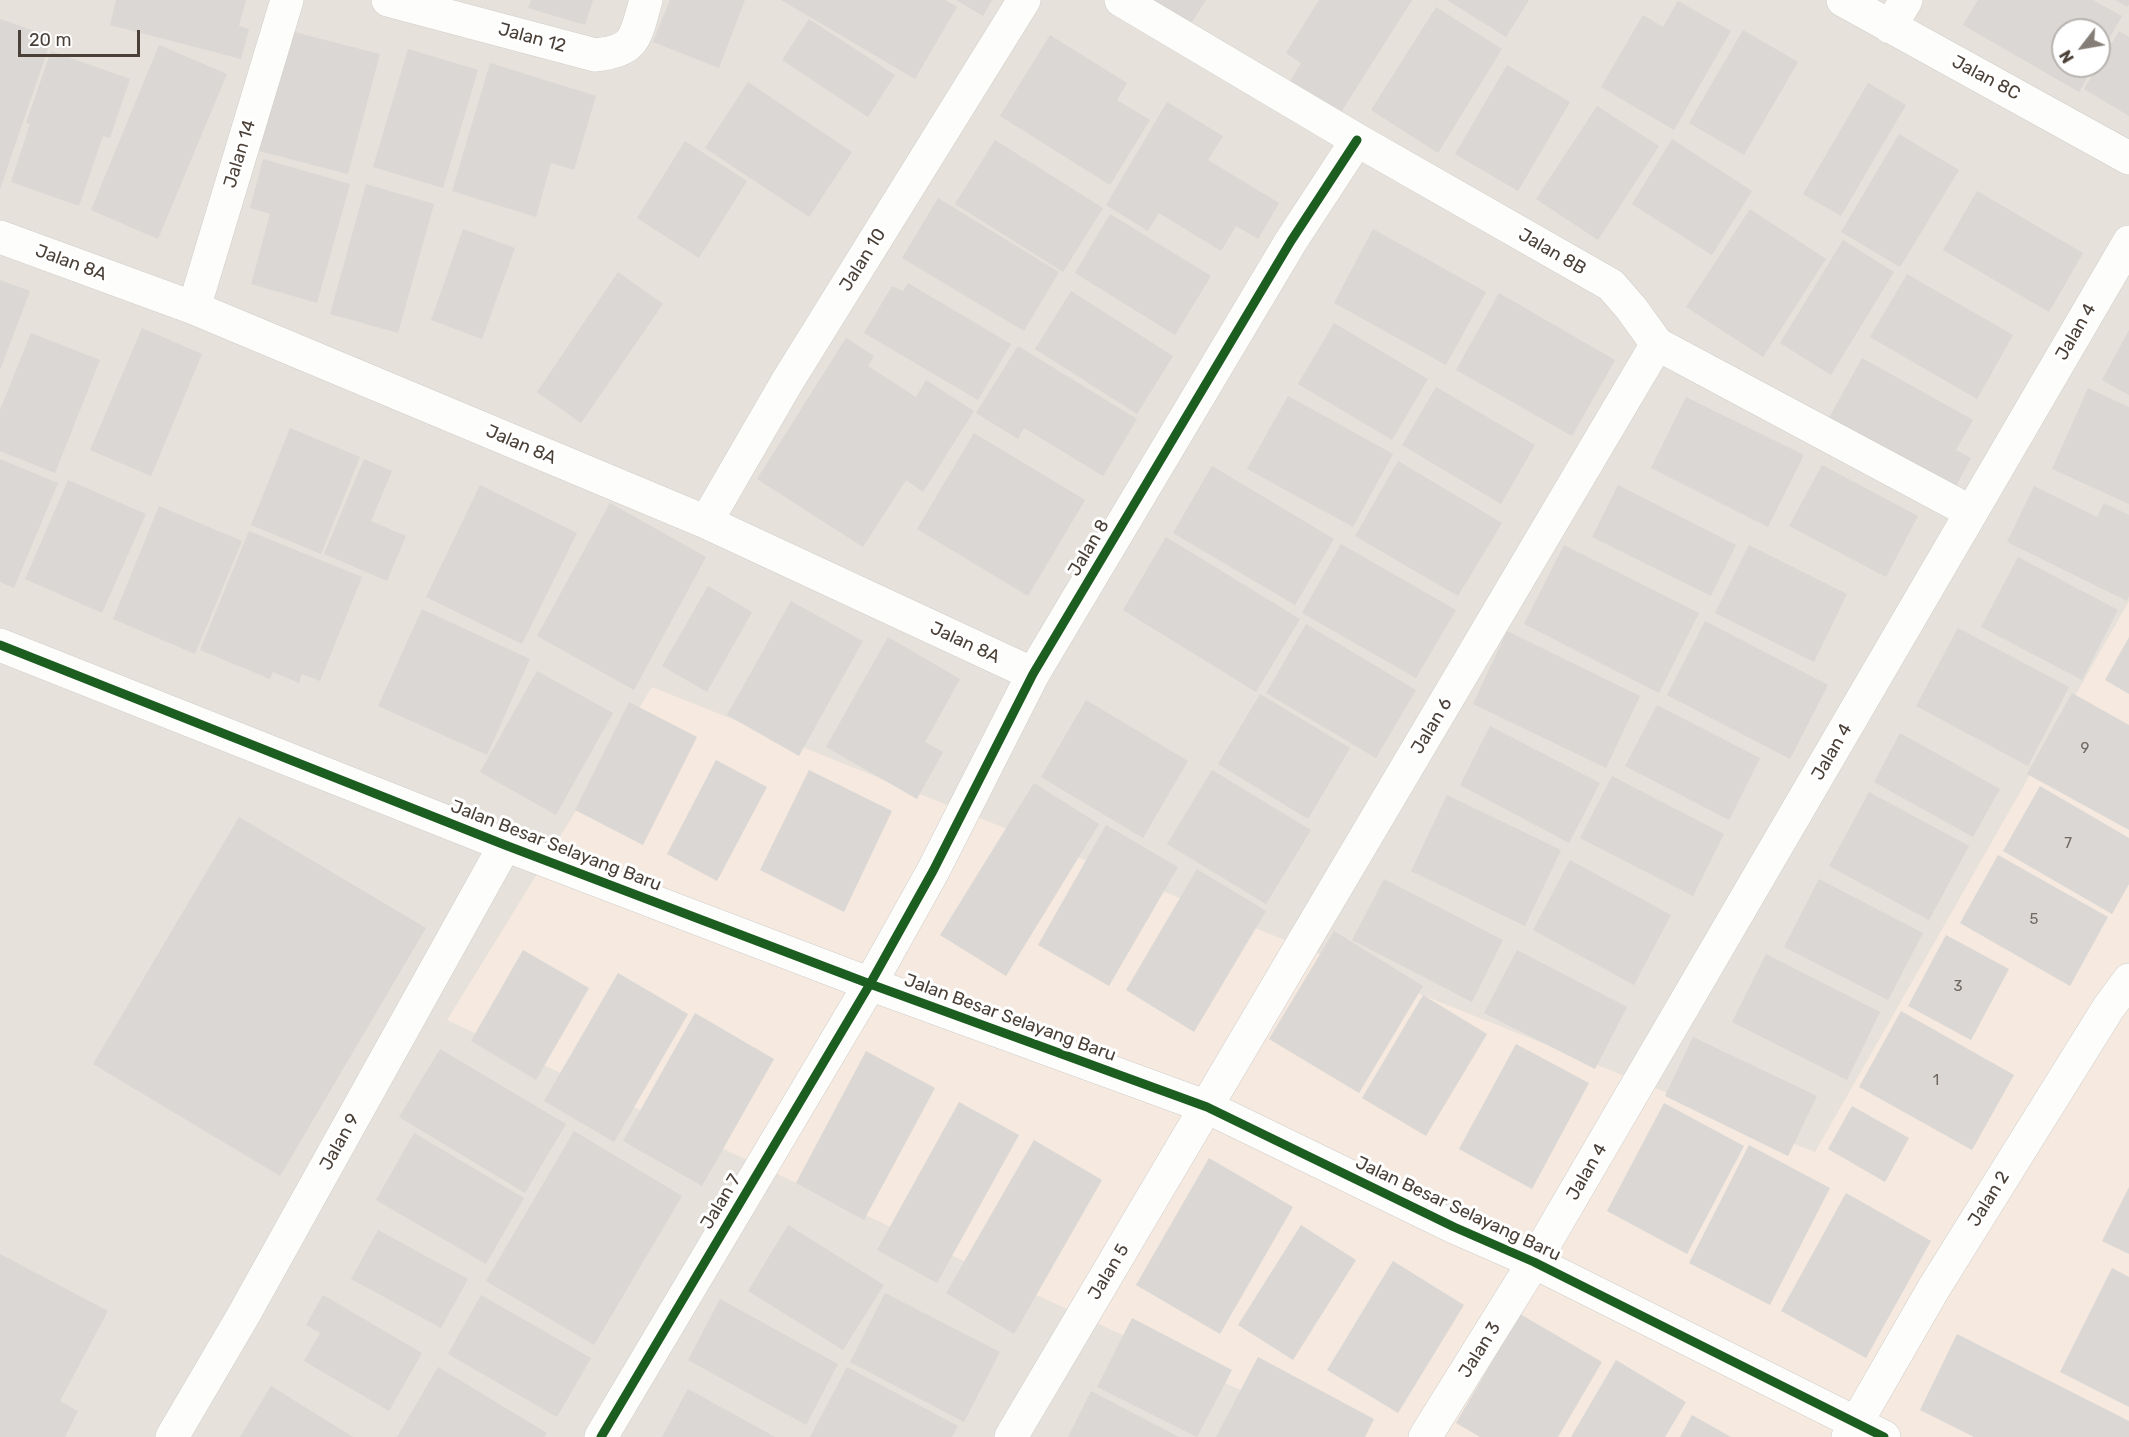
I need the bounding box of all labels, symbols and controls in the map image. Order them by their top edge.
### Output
scale bar [21,18,142,56]
north arrow [2051,18,2111,78]
street label: Jalan 12 [496,19,568,57]
text: 20 m [29,29,71,51]
text: N [2056,47,2078,66]
street label: Jalan 8C [1948,51,2024,105]
street label: Jalan 14 [219,117,261,191]
street label: Jalan 8B [1514,224,1590,280]
street label: Jalan 10 [835,225,891,295]
street label: Jalan 8A [32,240,110,286]
street label: Jalan 4 [2051,300,2101,364]
street label: Jalan 8A [483,421,559,469]
street label: Jalan 8 [1064,516,1114,580]
street label: Jalan 8A [927,617,1003,669]
street label: Jalan 6 [1407,694,1457,758]
street label: Jalan 4 [1807,720,1857,784]
house number: 9 [2081,740,2089,758]
street label: Jalan Besar Selayang Baru [448,796,664,896]
house number: 7 [2064,835,2072,853]
house number: 5 [2030,911,2038,929]
street label: Jalan Besar Selayang Baru [901,970,1119,1066]
house number: 3 [1953,978,1963,996]
house number: 1 [1933,1072,1939,1090]
street label: Jalan 9 [316,1110,364,1174]
street label: Jalan 4 [1562,1140,1612,1204]
street label: Jalan Besar Selayang Baru [1352,1152,1564,1266]
street label: Jalan 2 [1964,1167,2014,1231]
street label: Jalan 7 [696,1171,746,1233]
street label: Jalan 5 [1084,1240,1134,1304]
street label: Jalan 3 [1454,1318,1506,1382]

